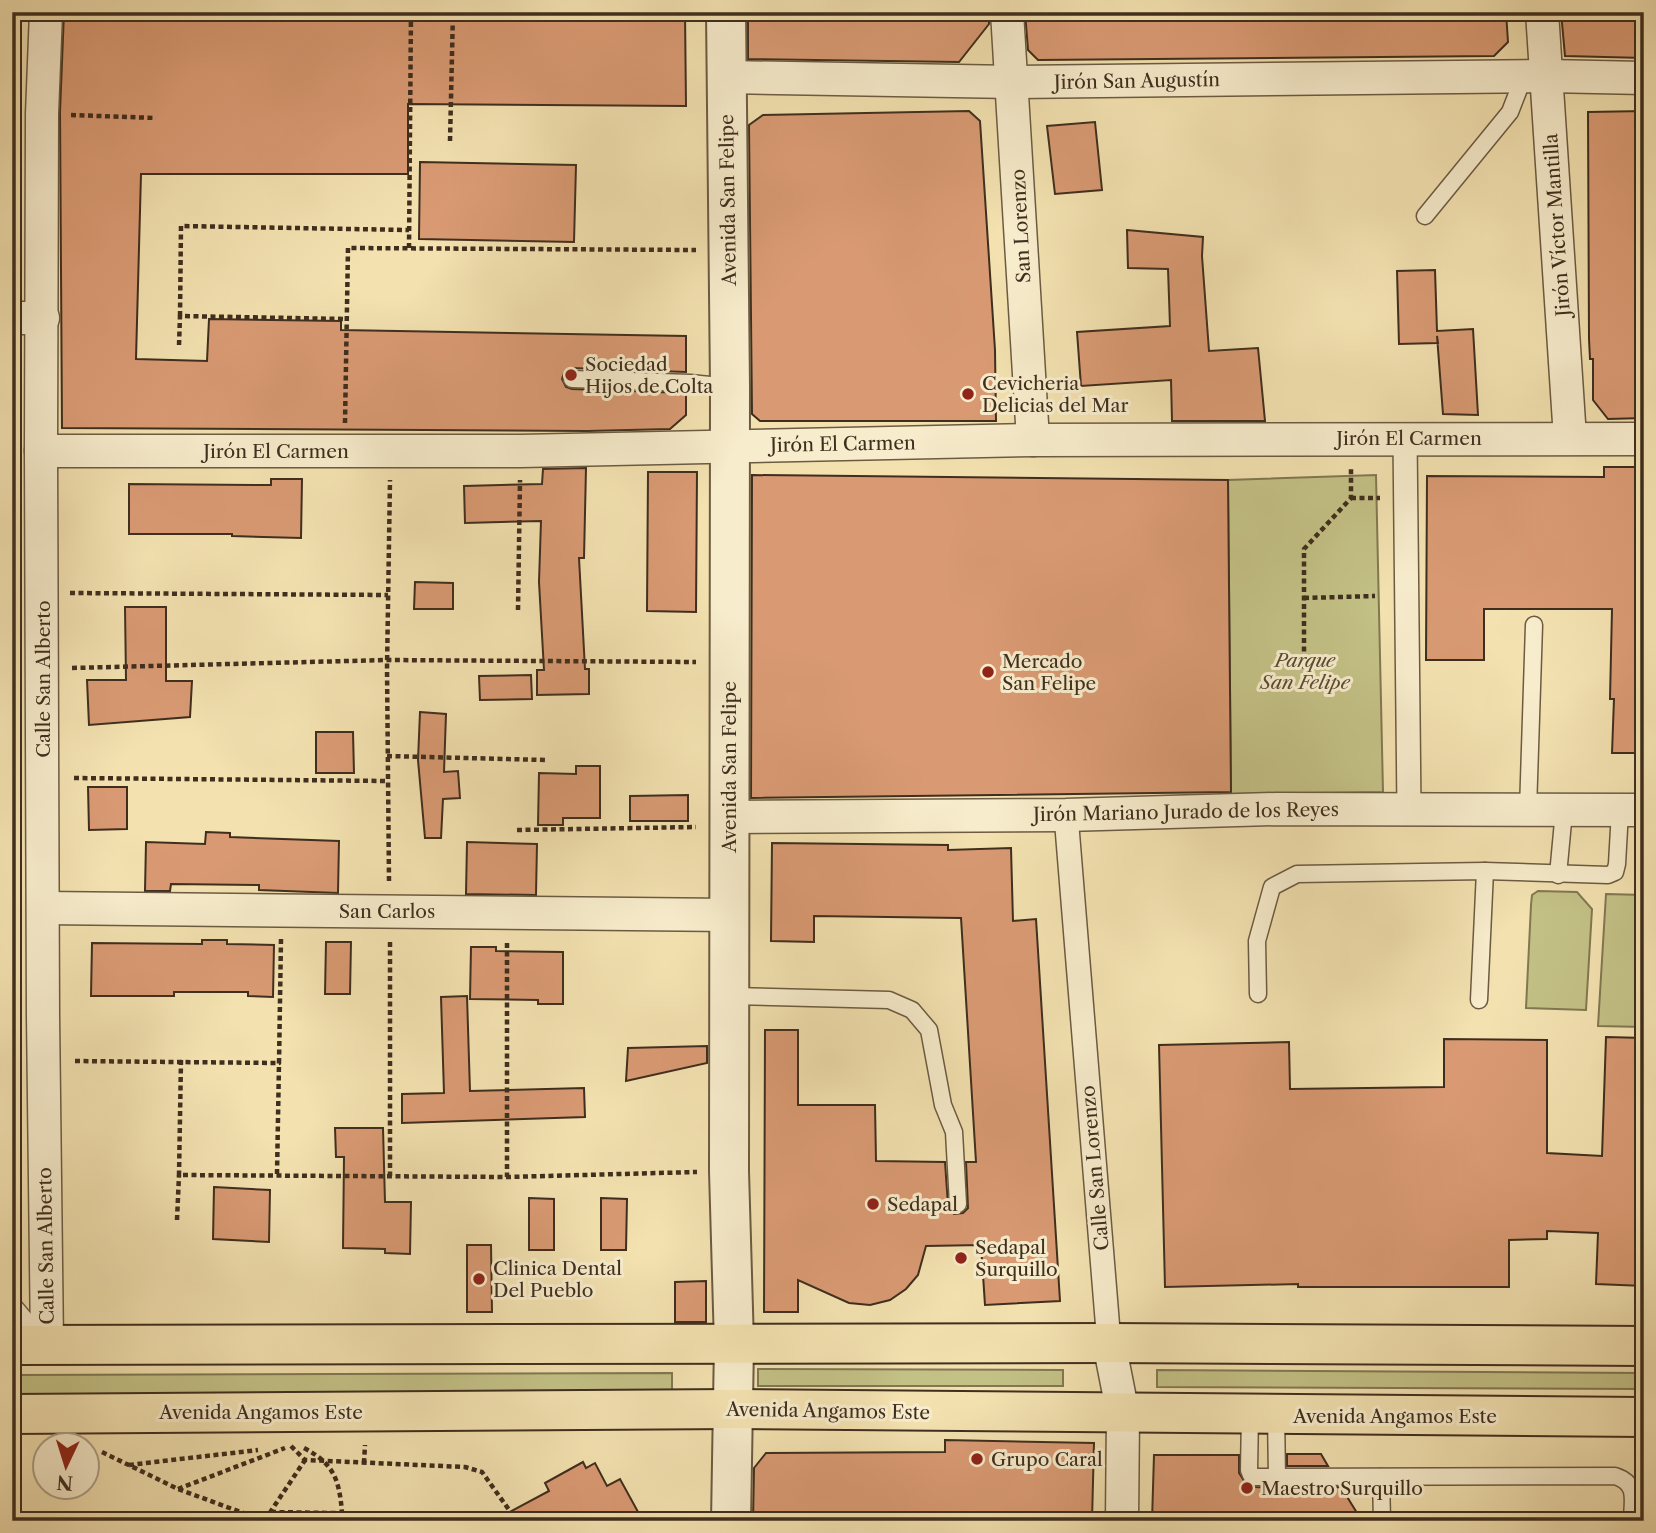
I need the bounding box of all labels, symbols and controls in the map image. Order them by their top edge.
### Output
street label: Jirón San Augustín [1051,68,1220,94]
street label: Avenida San Felipe [715,114,741,287]
street label: Jirón Víctor Mantilla [1539,133,1575,320]
street label: San Lorenzo [1007,168,1035,284]
place label: Sociedad Hijos de Colta [585,353,713,398]
marker: Sociedad Hijos de Colta [563,367,579,383]
place label: Cevicheria Delicias del Mar [982,372,1129,417]
marker: Cevicheria Delicias del Mar [960,386,976,402]
street label: Jirón El Carmen [1333,427,1482,450]
street label: Jirón El Carmen [767,431,916,457]
street label: Jirón El Carmen [200,440,349,463]
street label: Calle San Alberto [32,600,55,758]
park label: Parque San Felipe [1259,649,1351,694]
place label: Mercado San Felipe [1002,650,1096,695]
marker: Mercado San Felipe [980,664,996,680]
street label: Avenida San Felipe [718,681,741,854]
street label: Jirón Mariano Jurado de los Reyes [1030,798,1339,826]
street label: San Carlos [339,900,435,923]
street label: Calle San Lorenzo [1076,1084,1114,1252]
street label: Calle San Alberto [33,1167,59,1325]
place label: Sedapal [887,1193,958,1216]
marker: Sedapal [865,1196,881,1212]
place label: Sedapal Surquillo [975,1236,1058,1281]
marker: Sedapal Surquillo [953,1250,969,1266]
place label: Clinica Dental Del Pueblo [493,1257,622,1302]
marker: Clinica Dental Del Pueblo [471,1271,487,1287]
street label: Avenida Angamos Este [725,1398,930,1424]
street label: Avenida Angamos Este [158,1401,363,1424]
street label: Avenida Angamos Este [1292,1405,1497,1428]
north arrow [32,1432,102,1502]
place label: Grupo Caral [991,1448,1103,1471]
marker: Grupo Caral [969,1451,985,1467]
text: N [56,1470,74,1495]
place label: Maestro Surquillo [1261,1477,1423,1500]
marker: Maestro Surquillo [1239,1480,1255,1496]

